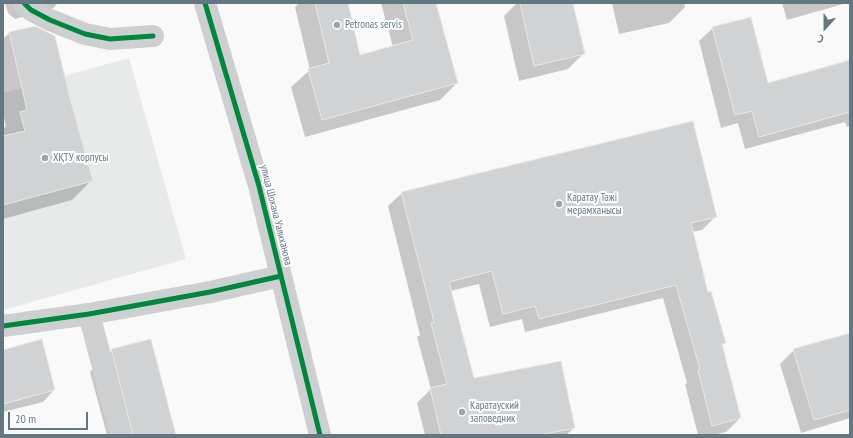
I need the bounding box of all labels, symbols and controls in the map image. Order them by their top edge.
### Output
north arrow [805,8,845,48]
place label: Petronas servis [345,18,402,32]
marker: Petronas servis [332,20,342,30]
text: С [816,32,826,47]
place label: ХҚТУ корпусы [53,151,108,165]
marker: ХҚТУ корпусы [40,153,50,163]
street label: улица Шокана Уалиханова [257,163,295,267]
place label: Каратау Тәжі мерамханысы [567,191,622,217]
marker: Каратау Тәжі мерамханысы [554,199,564,209]
place label: Каратауский заповедник [470,399,519,425]
scale bar [10,404,90,430]
marker: Каратауский заповедник [457,407,467,417]
text: 20 m [15,411,36,426]

